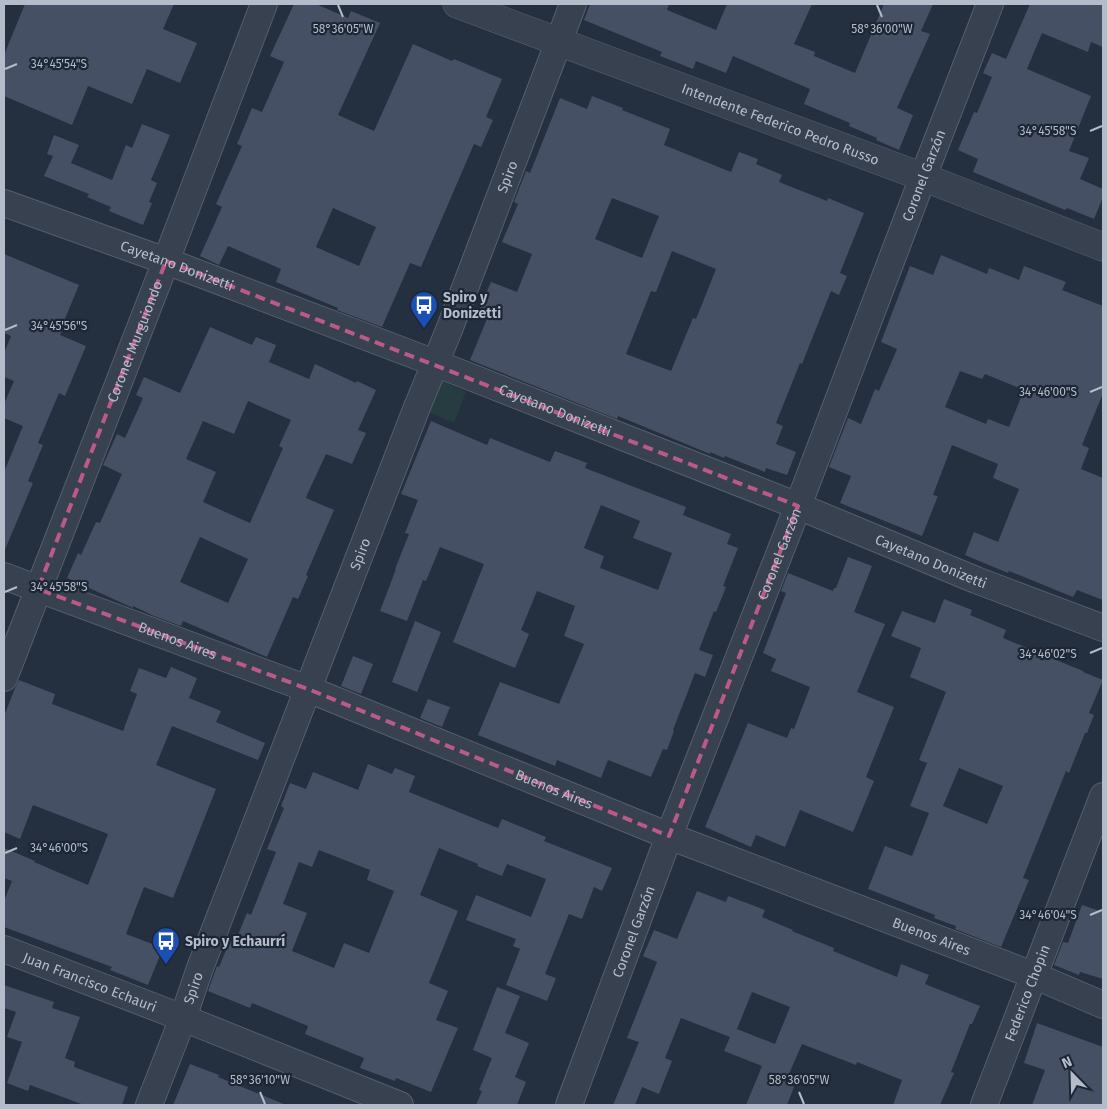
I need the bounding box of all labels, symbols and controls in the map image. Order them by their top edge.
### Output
text: 58°36'05"W [313,22,373,36]
text: 58°36'00"W [851,22,913,36]
text: 34°45'54"S [31,57,88,71]
street label: Intendente Federico Pedro Russo [679,80,882,169]
text: 34°45'58"S [1020,124,1077,138]
street label: Coronel Garzón [898,127,949,224]
street label: Spiro [493,158,521,195]
street label: Cayetano Donizetti [118,237,236,294]
street label: Coronel Murguiondo [103,278,166,405]
place label: Spiro y Donizetti [443,289,501,322]
bus stop icon: Spiro y Donizetti [409,290,439,329]
text: 34°45'56"S [31,319,88,333]
street label: Cayetano Donizetti [497,381,614,440]
text: 34°46'00"S [1019,385,1078,399]
street label: Coronel Garzón [754,506,805,602]
street label: Cayetano Donizetti [873,531,989,592]
street label: Spiro [346,536,374,573]
text: 34°45'58"S [31,580,88,594]
street label: Buenos Aires [136,618,219,663]
text: 34°46'02"S [1019,647,1077,661]
street label: Buenos Aires [513,766,596,813]
text: 34°46'00"S [30,841,89,855]
street label: Coronel Garzón [609,883,658,980]
text: 34°46'04"S [1019,908,1077,922]
street label: Buenos Aires [890,914,973,959]
bus stop icon: Spiro y Echaurrí [151,926,181,965]
place label: Spiro y Echaurrí [185,933,285,950]
street label: Federico Chopin [1001,942,1053,1044]
street label: Juan Francisco Echauri [21,949,159,1016]
street label: Spiro [180,970,207,1006]
north arrow [1047,1049,1097,1099]
text: N [1060,1053,1075,1072]
text: 58°36'10"W [230,1073,290,1087]
text: 58°36'05"W [769,1073,829,1087]

